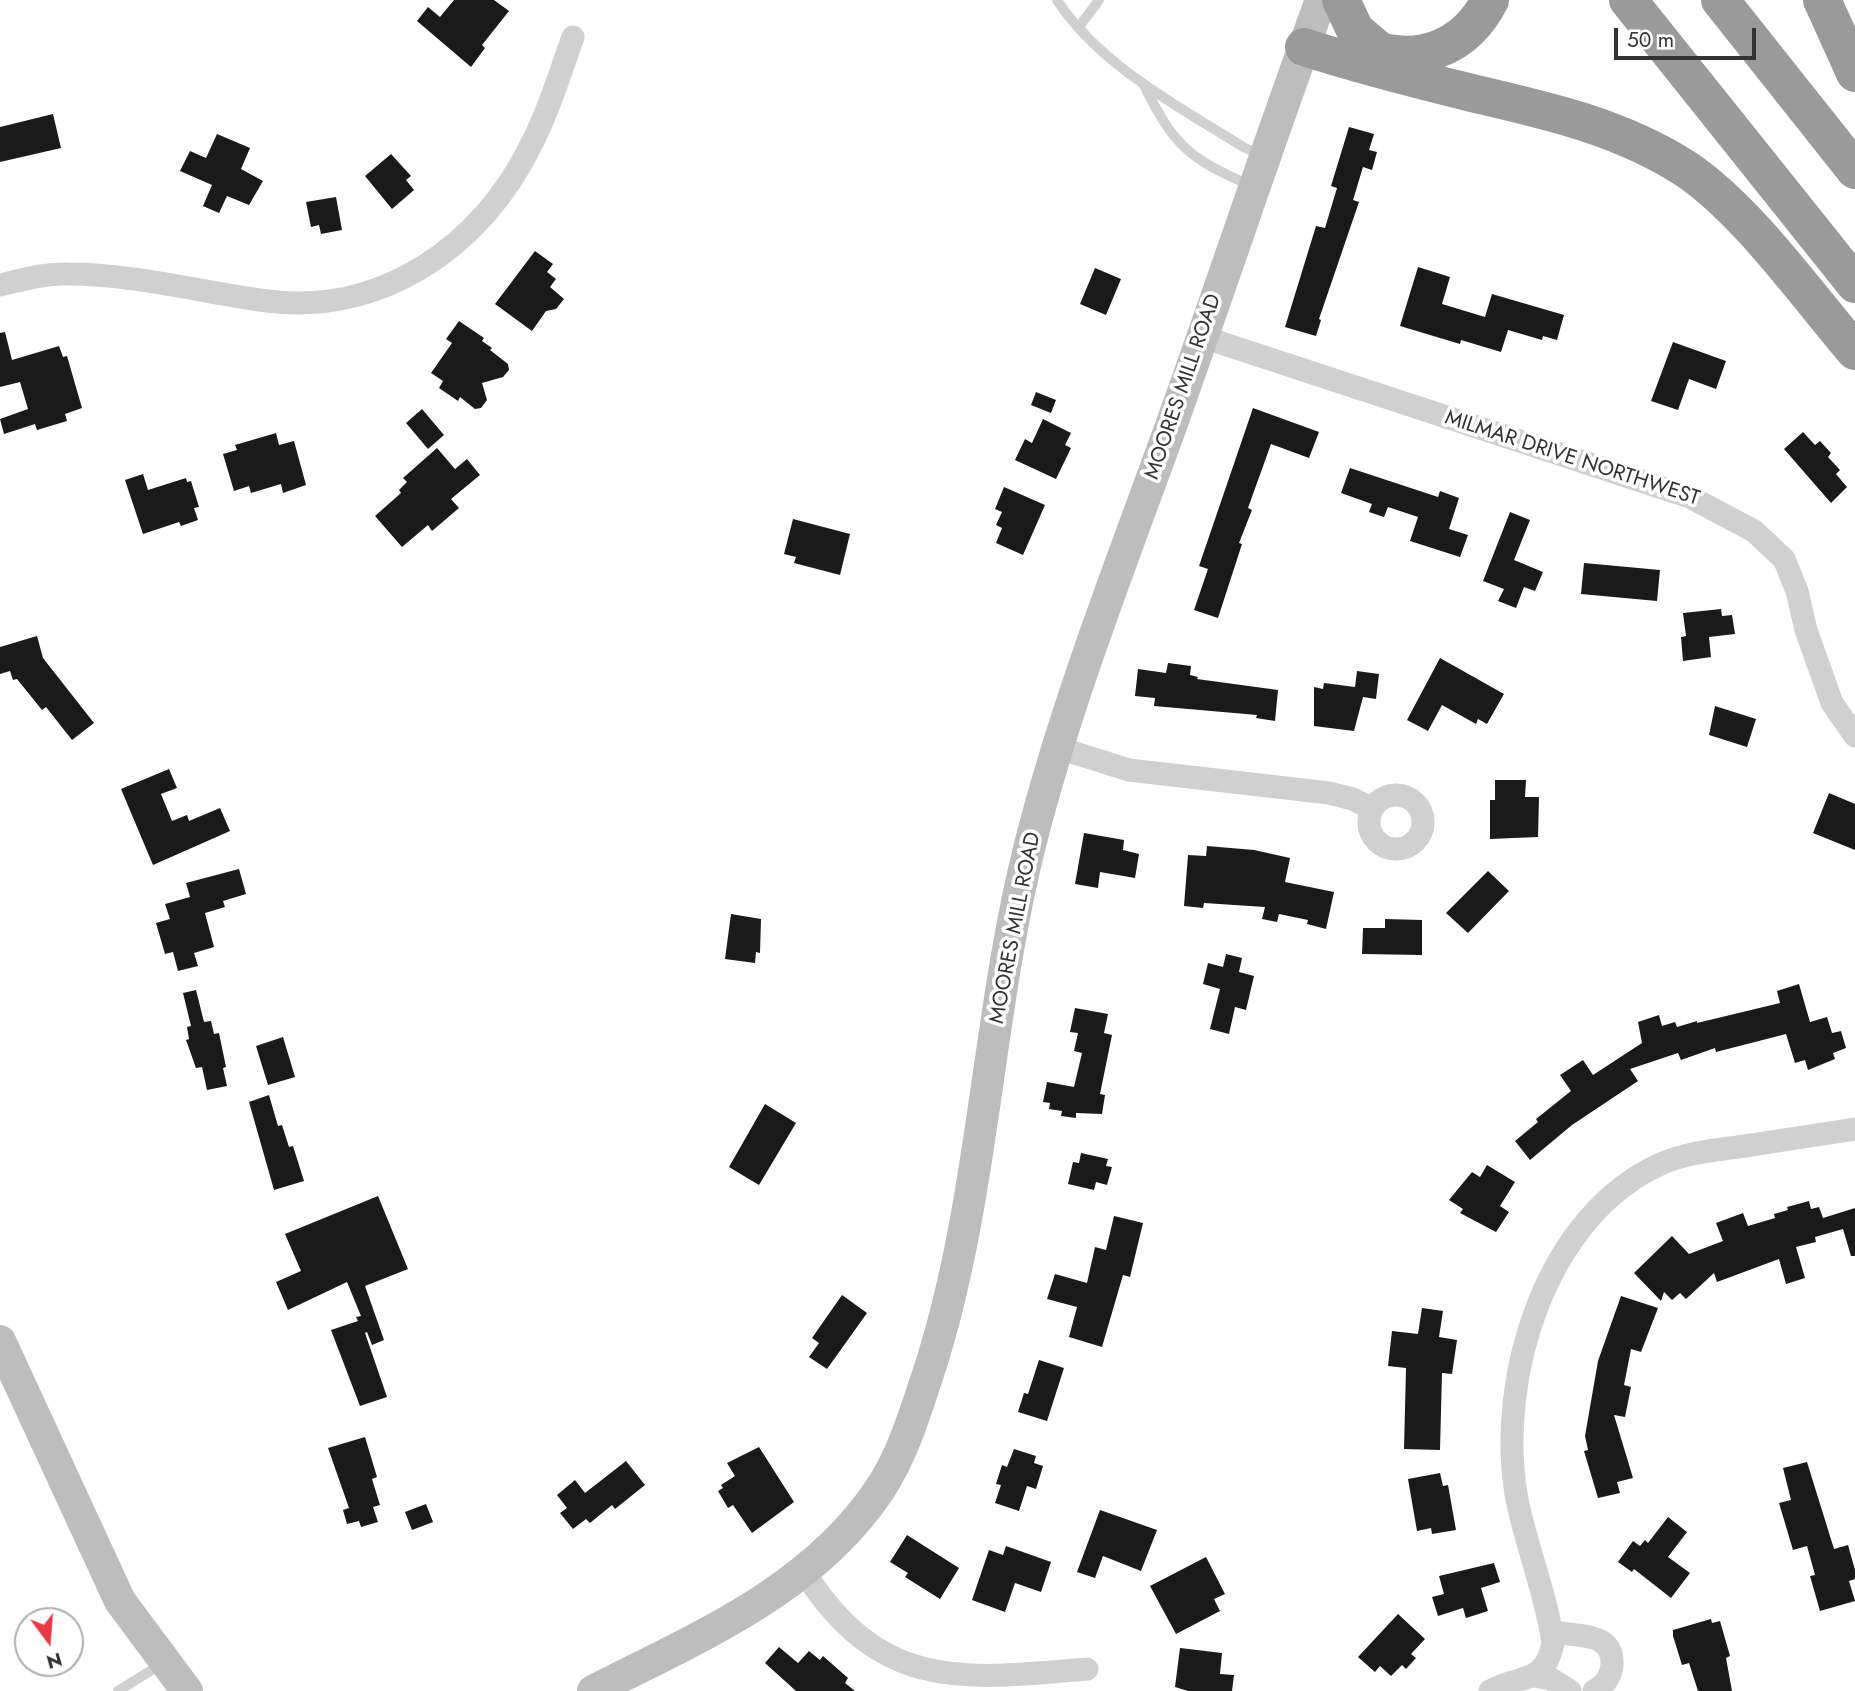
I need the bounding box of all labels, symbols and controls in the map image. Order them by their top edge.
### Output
scale bar [1617,14,1759,58]
text: 50 m [1627,25,1674,55]
street label: MOORES MILL ROAD [1140,291,1228,483]
street label: MILMAR DRIVE NORTHWEST [1441,406,1703,512]
street label: MOORES MILL ROAD [985,830,1047,1026]
north arrow [14,1607,84,1677]
text: N [43,1646,65,1676]

